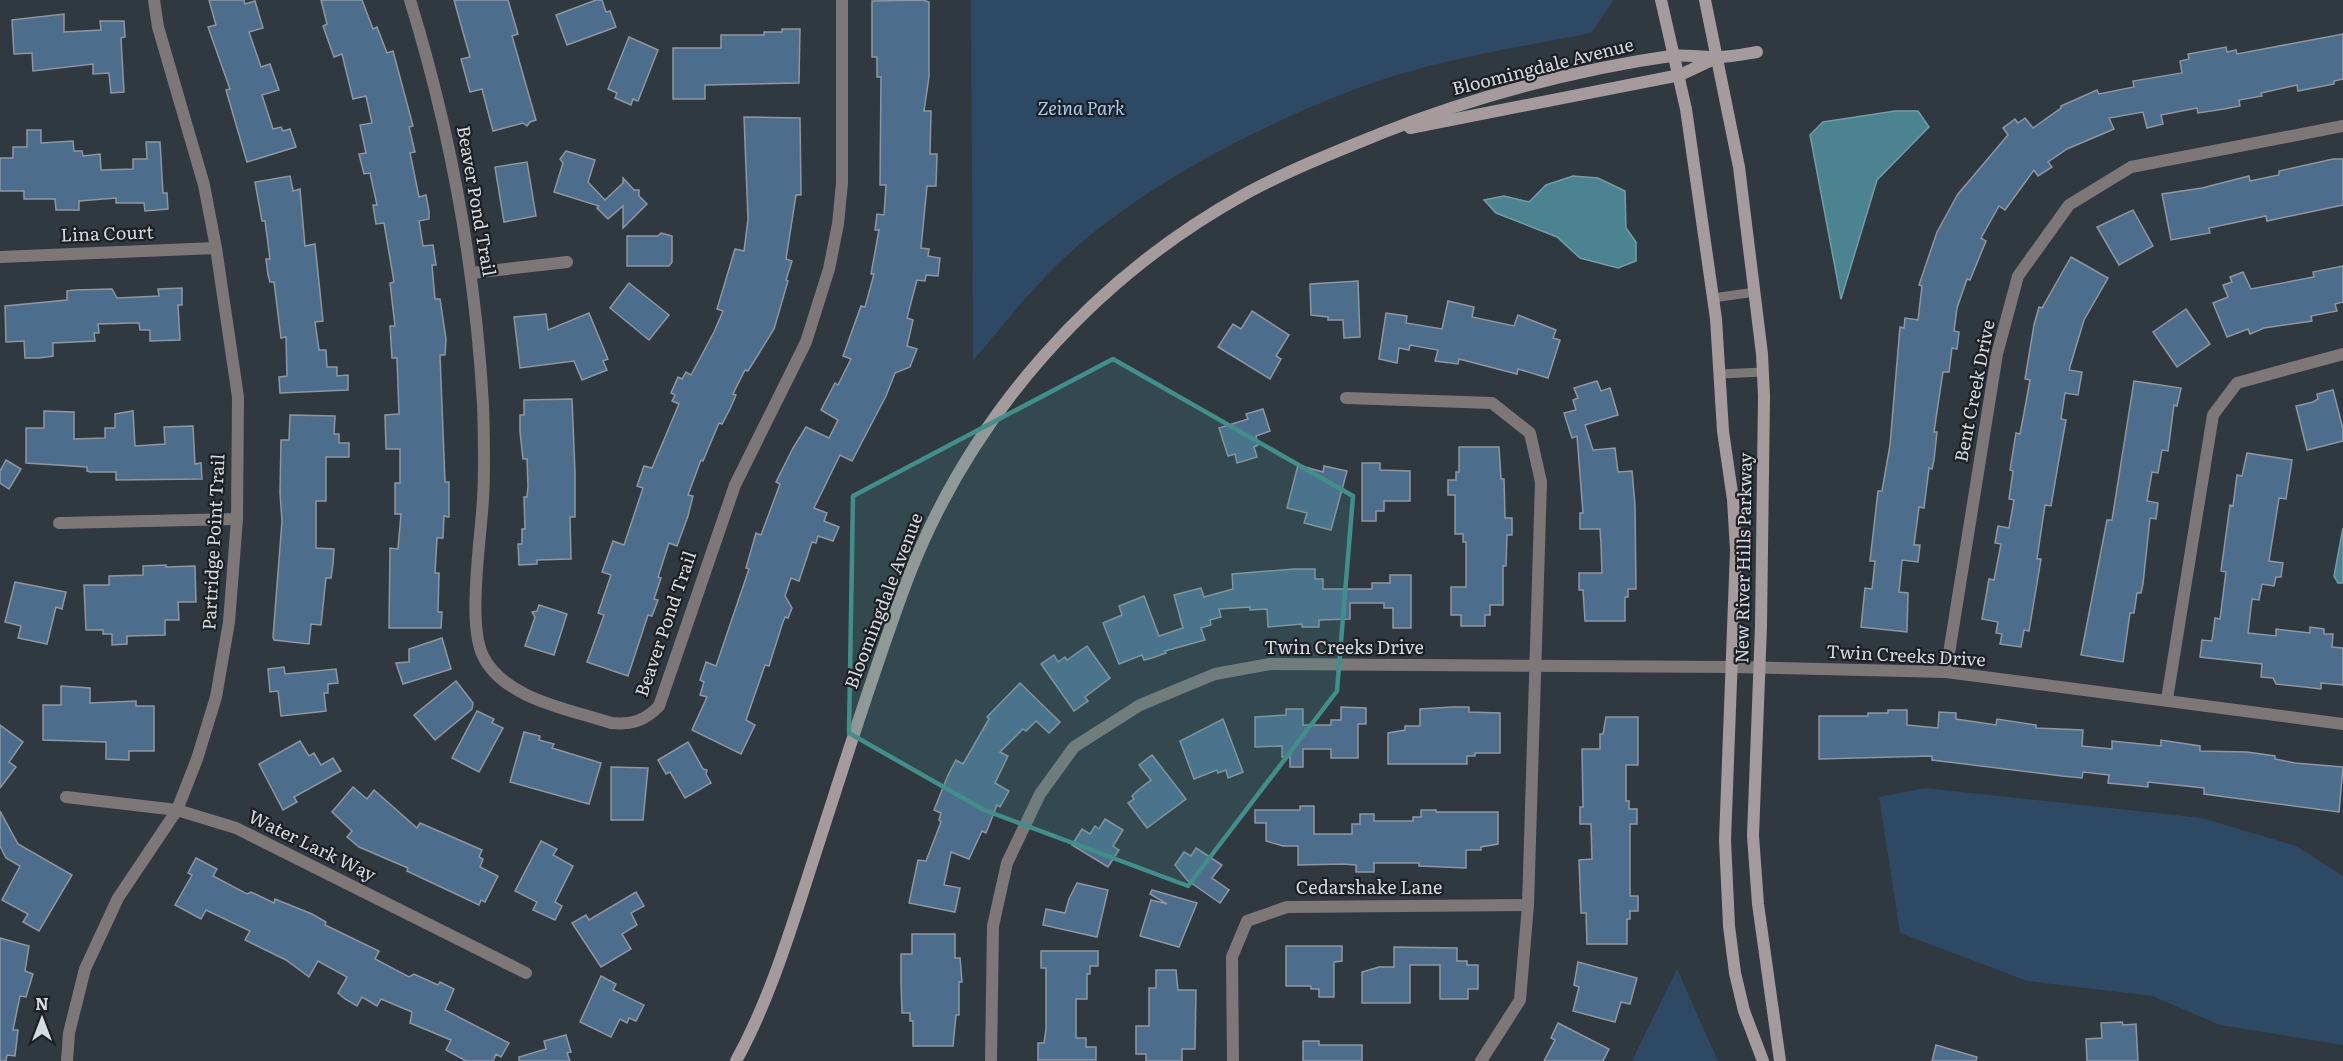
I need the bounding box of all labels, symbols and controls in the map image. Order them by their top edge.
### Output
street label: Bloomingdale Avenue [1449,30,1636,101]
park label: Zeina Park [1037,94,1125,121]
street label: Beaver Pond Trail [451,123,504,278]
street label: Lina Court [60,217,155,248]
street label: Bent Creek Drive [1946,317,2001,464]
street label: New River Hills Parkway [1727,452,1758,664]
street label: Partridge Point Trail [194,453,231,631]
street label: Bloomingdale Avenue [837,509,929,692]
street label: Beaver Pond Trail [627,547,702,700]
street label: Twin Creeks Drive [1264,633,1424,660]
street label: Twin Creeks Drive [1826,637,1986,672]
street label: Water Lark Way [244,802,382,888]
street label: Cedarshake Lane [1296,873,1442,900]
north arrow [12,989,72,1049]
text: N [35,991,49,1015]

